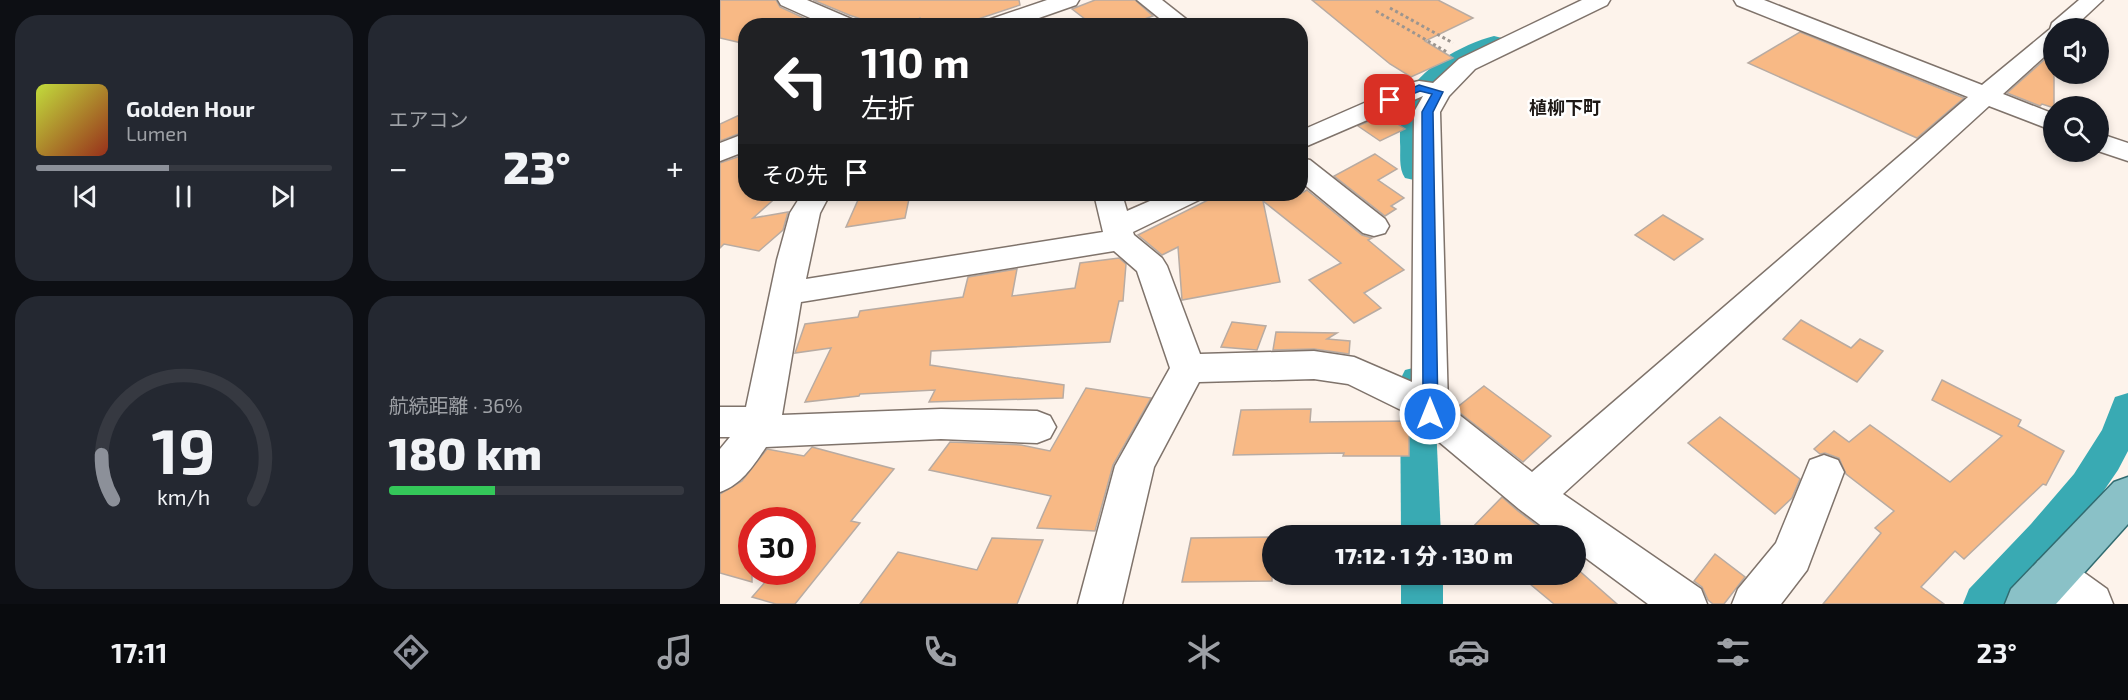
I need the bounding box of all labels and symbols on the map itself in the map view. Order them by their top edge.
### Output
pin [1364,74,1415,125]
district label: 植柳下町 [1529,96,1601,118]
position arrow [1398,382,1462,446]
speed limit sign: 30 [738,507,816,585]

